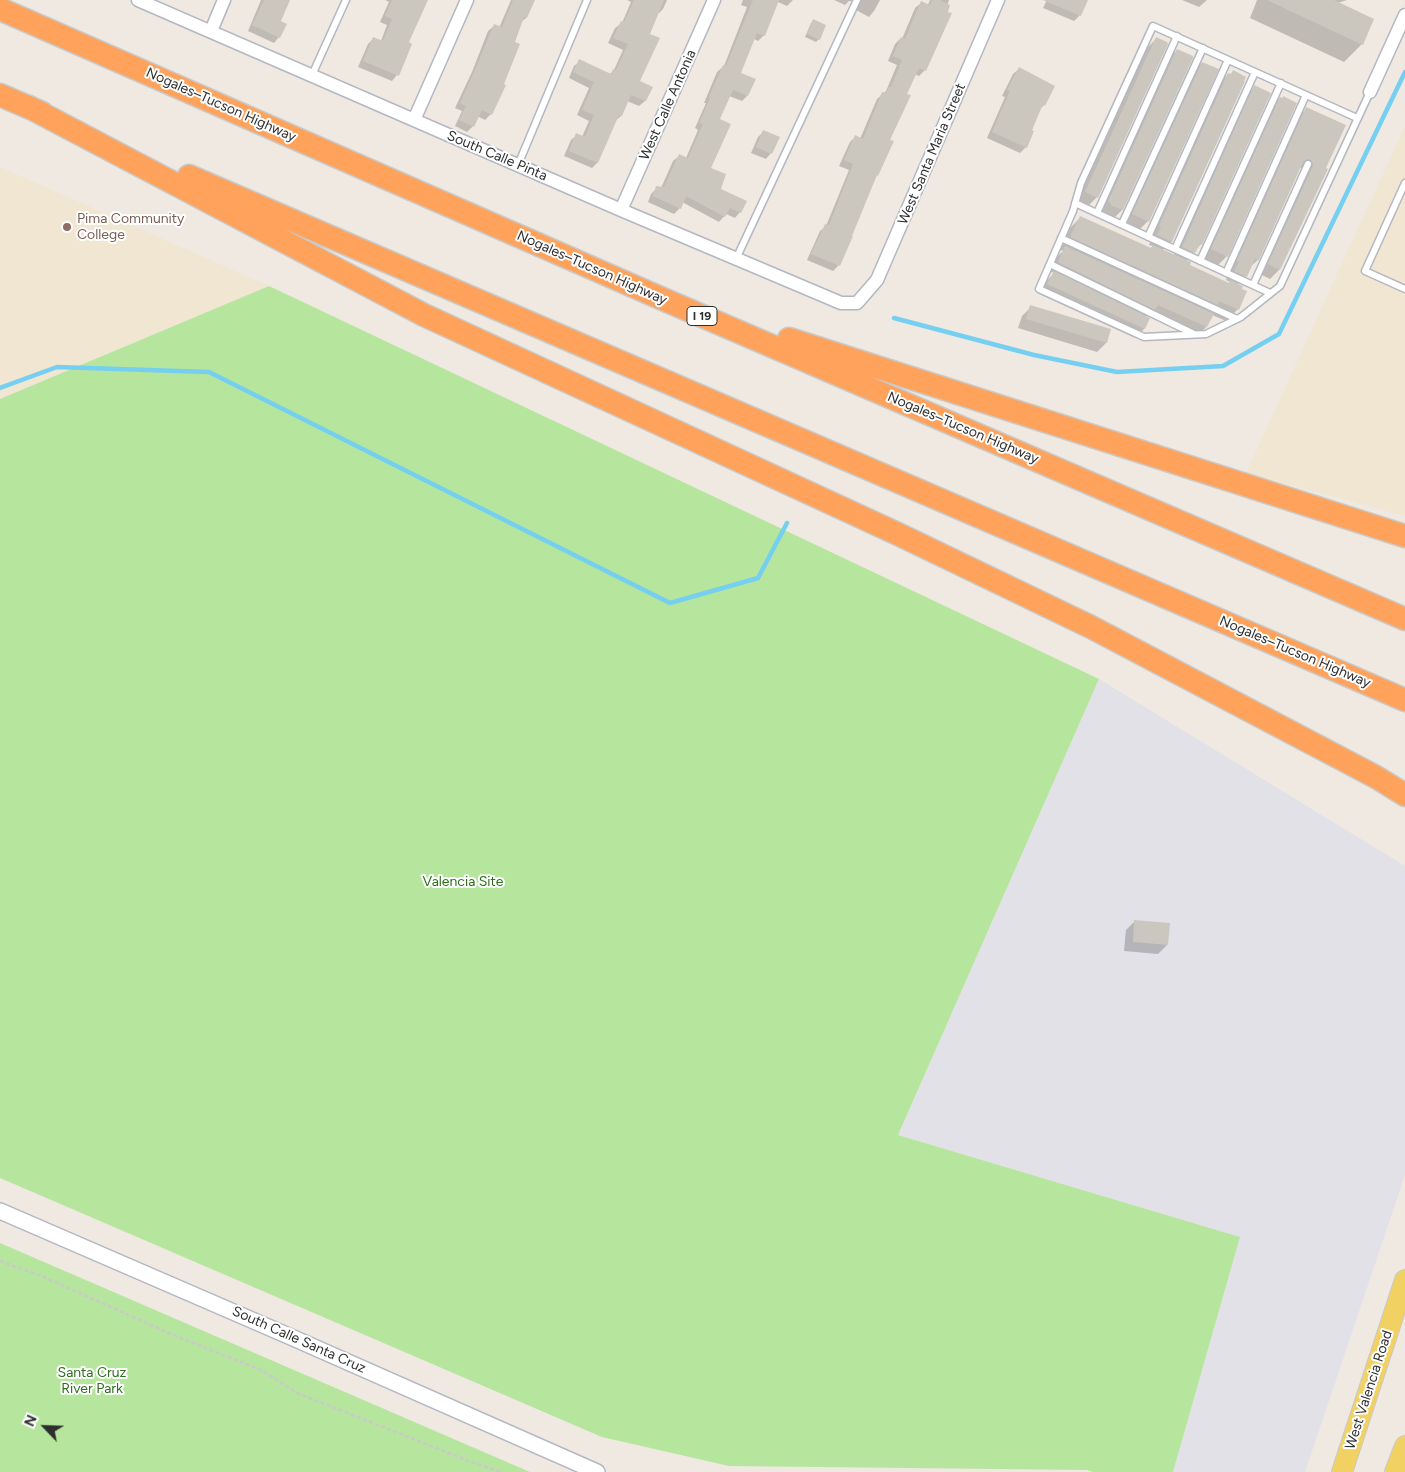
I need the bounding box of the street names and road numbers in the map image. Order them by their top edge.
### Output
street label: West Calle Antonia [636,47,700,163]
street label: Nogales–Tucson Highway [143,64,299,146]
street label: West Santa Maria Street [895,81,969,227]
street label: South Calle Pinta [444,127,550,185]
street label: Nogales–Tucson Highway [514,227,670,309]
road number: I 19 [687,306,717,326]
street label: Nogales–Tucson Highway [885,389,1041,467]
street label: Nogales–Tucson Highway [1217,613,1373,691]
street label: South Calle Santa Cruz [230,1303,368,1377]
street label: West Valencia Road [1342,1328,1396,1452]

